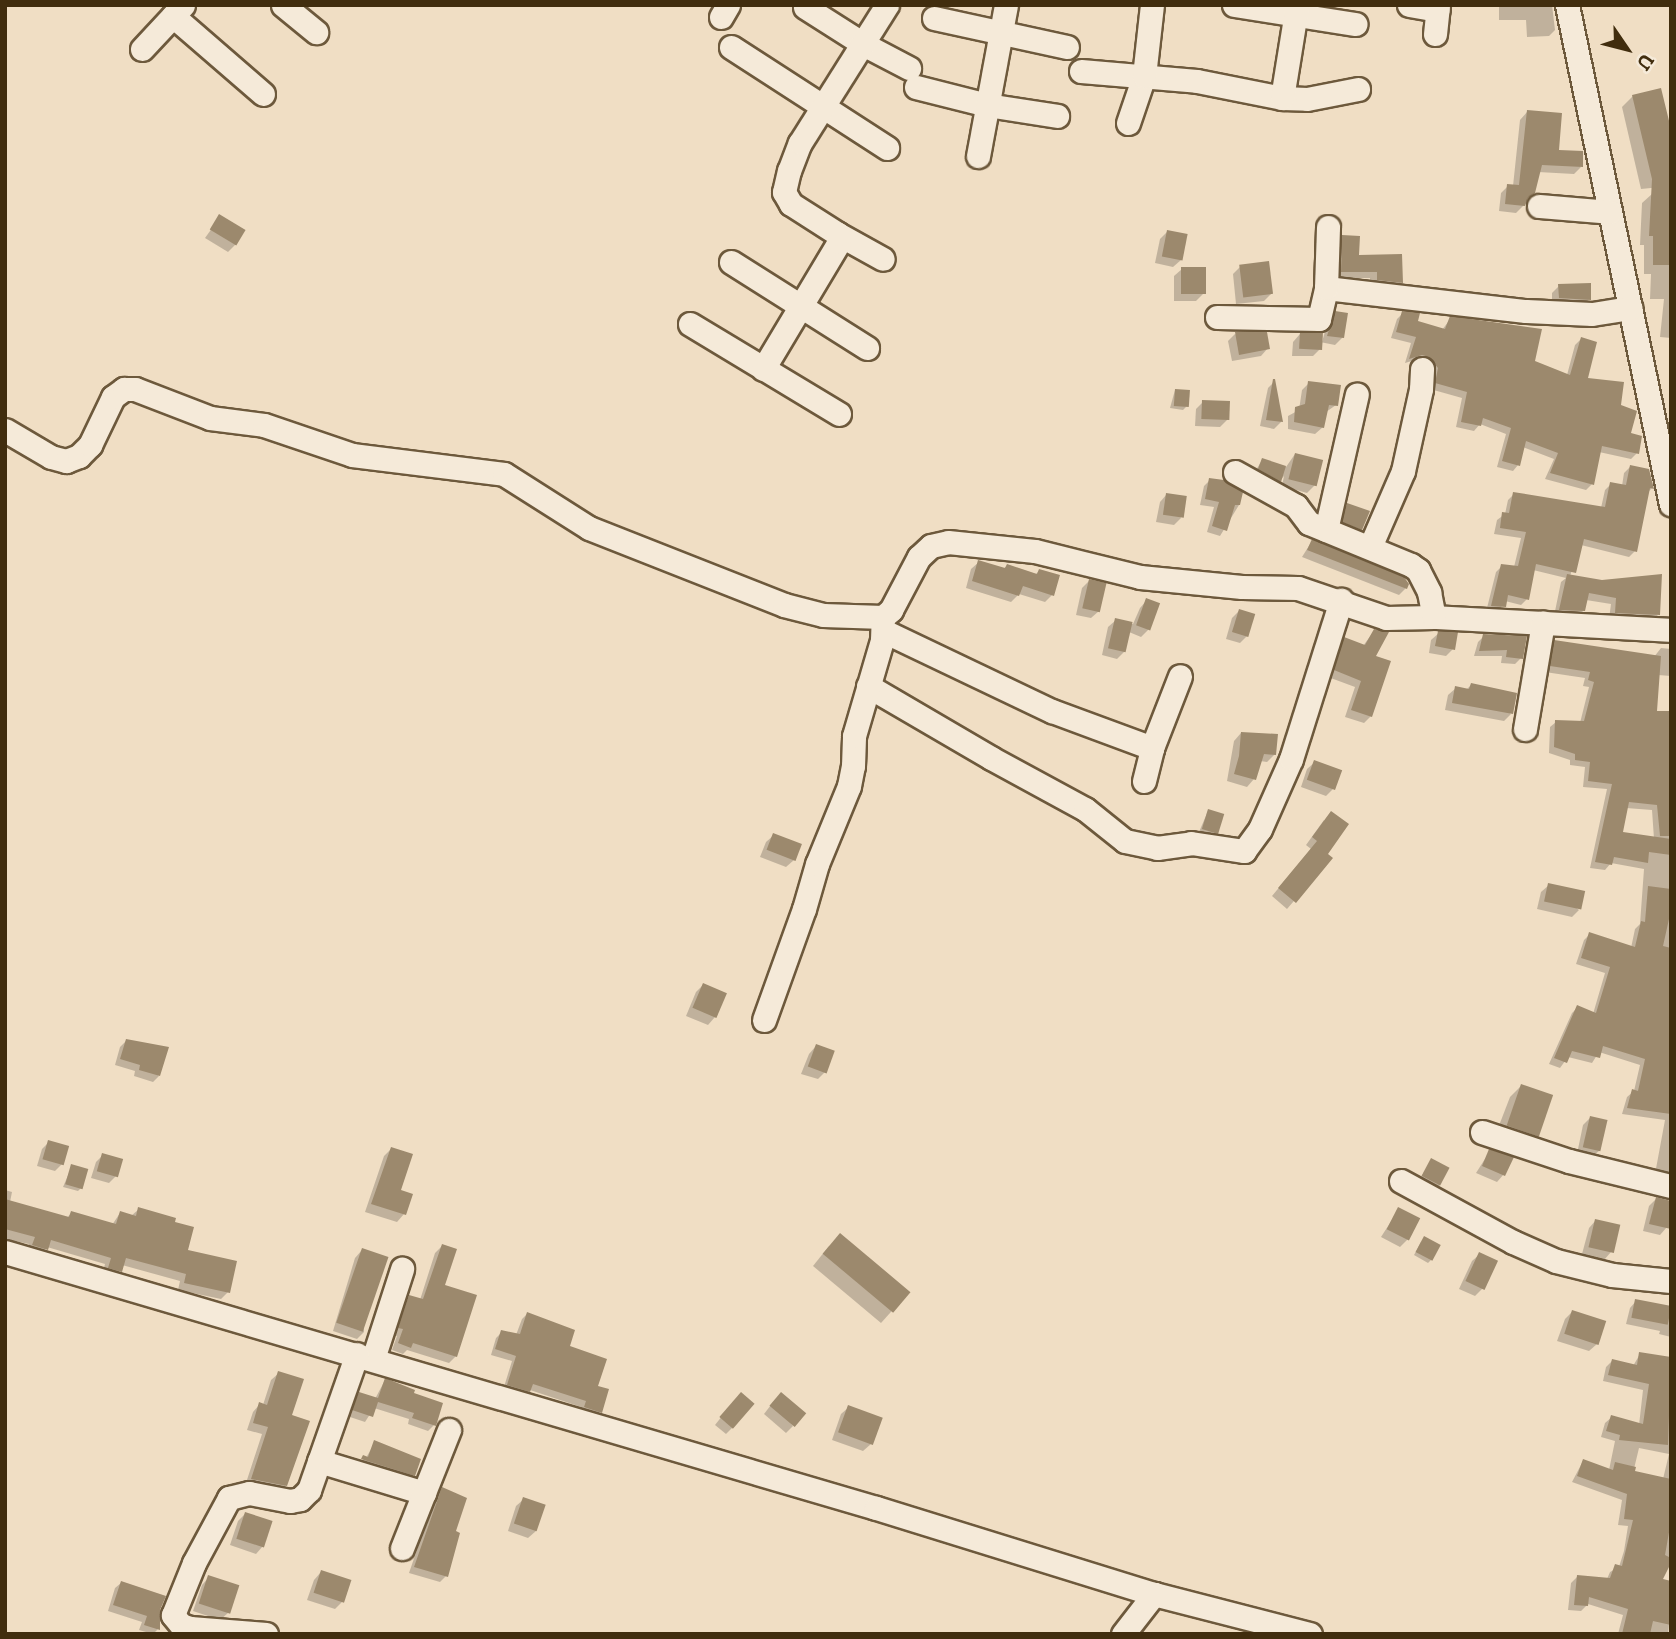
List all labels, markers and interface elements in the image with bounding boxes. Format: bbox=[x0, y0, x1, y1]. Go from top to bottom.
north arrow bbox=[1592, 14, 1662, 84]
text: U bbox=[1631, 49, 1658, 74]

